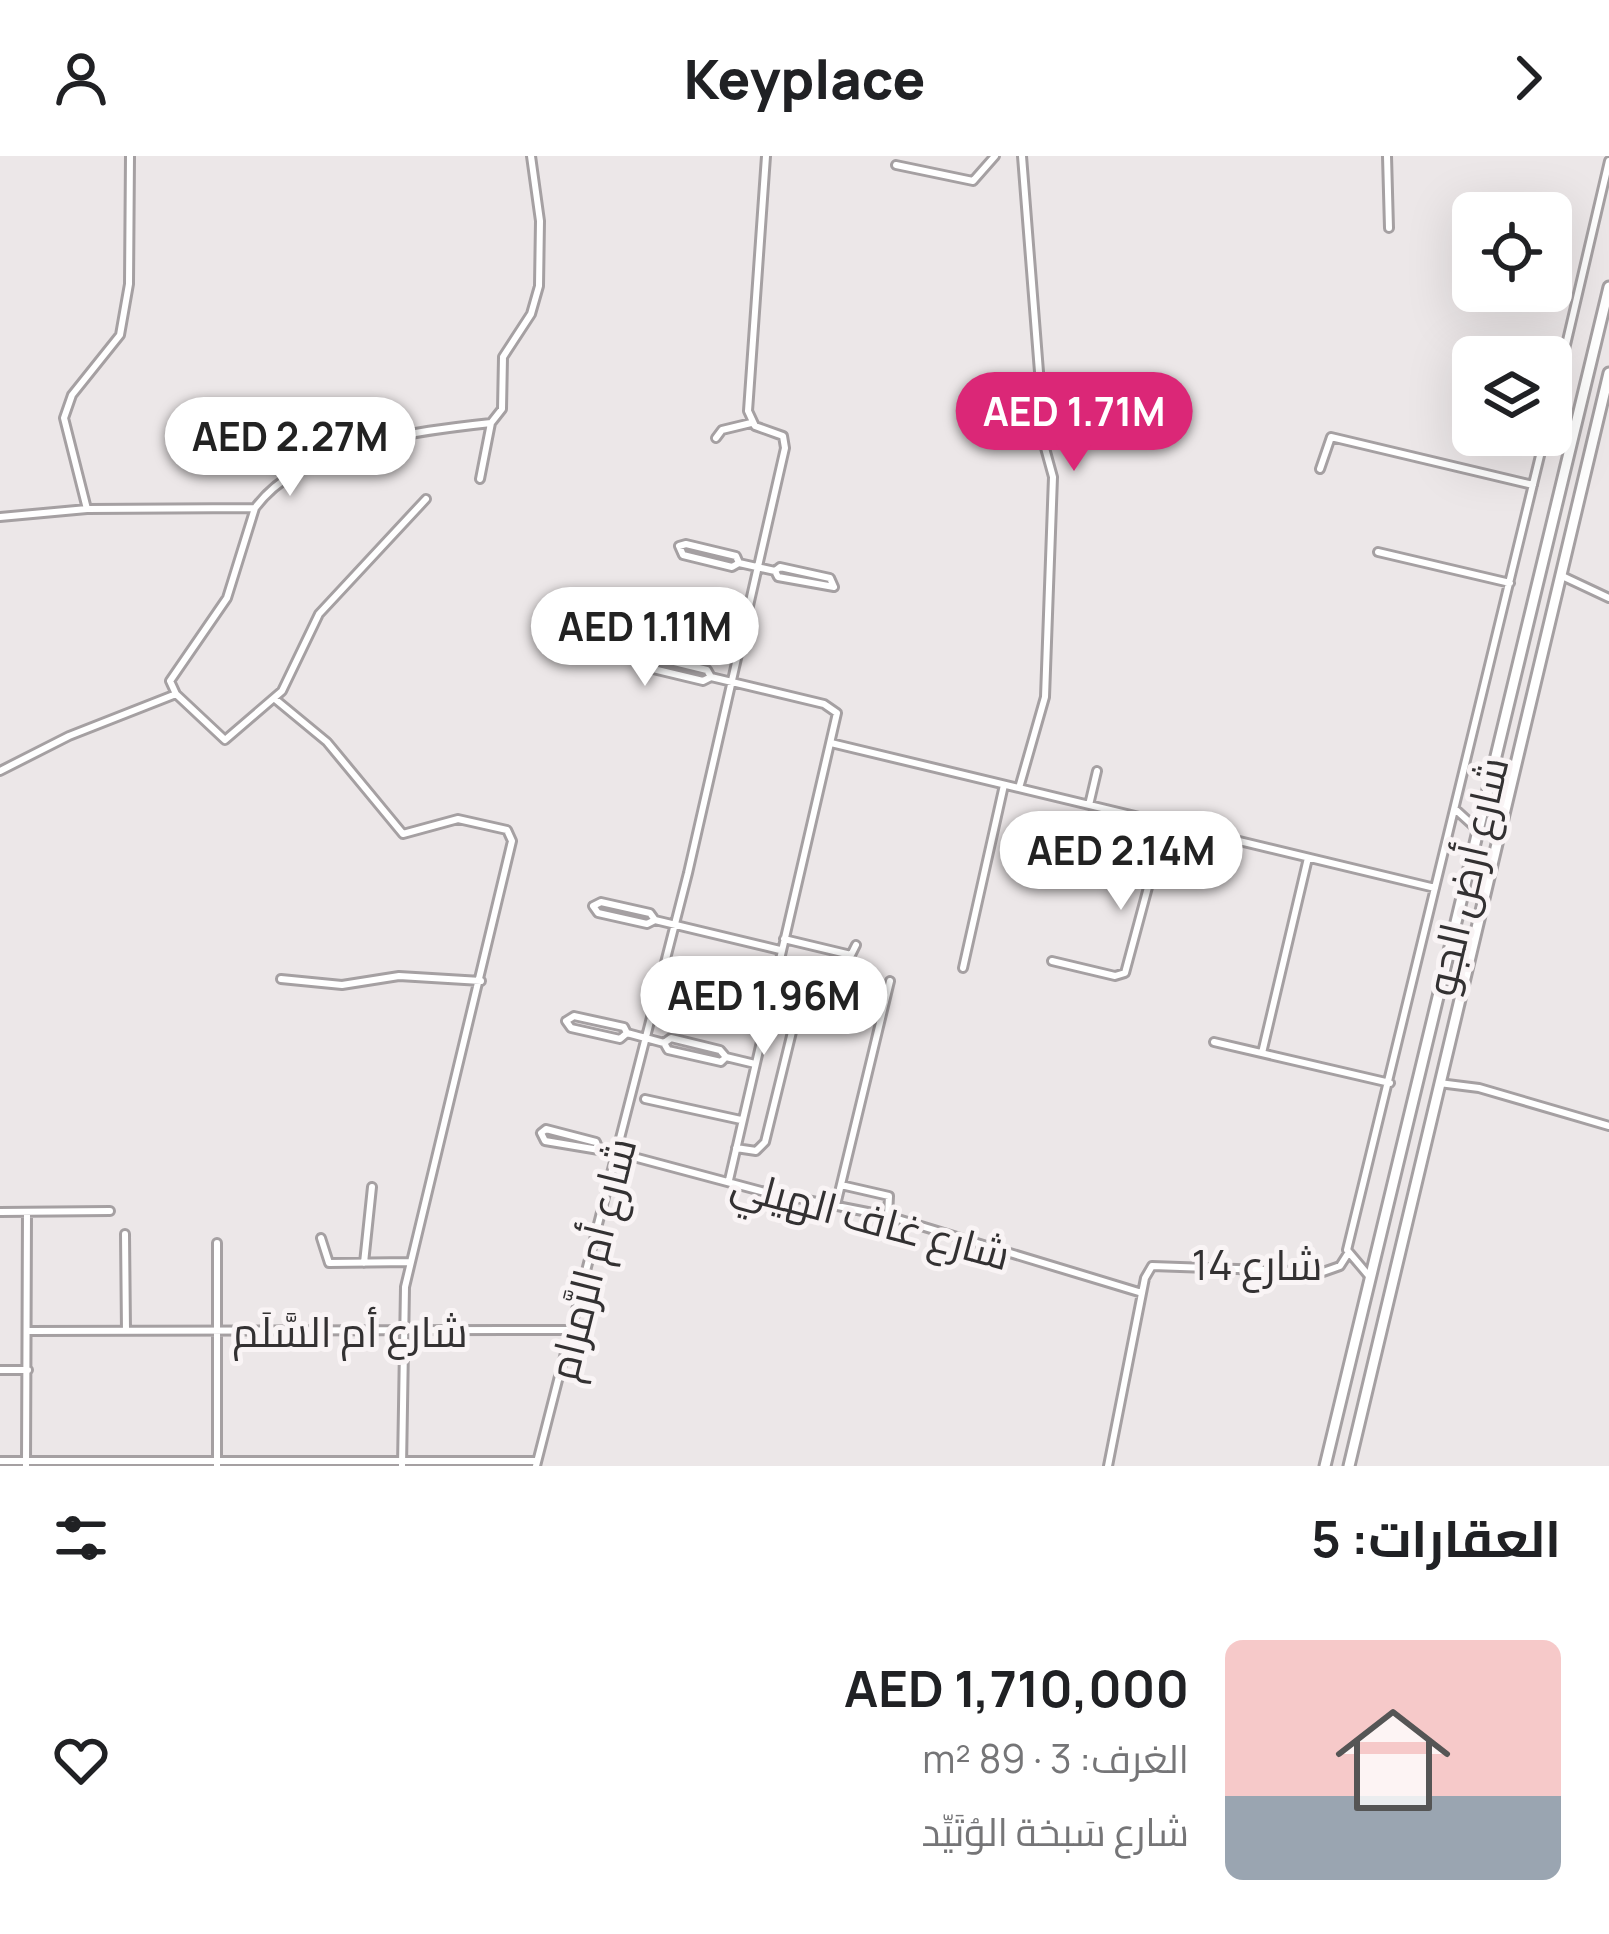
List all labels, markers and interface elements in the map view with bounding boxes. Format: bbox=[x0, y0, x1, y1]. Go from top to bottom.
text: Keyplace bbox=[684, 41, 925, 115]
icon: person bbox=[48, 45, 114, 111]
icon: forward bbox=[1495, 45, 1561, 111]
map controls bbox=[1452, 192, 1572, 456]
button: locate bbox=[1452, 192, 1572, 312]
button: layers bbox=[1452, 336, 1572, 456]
pin: AED 1.71M bbox=[937, 372, 1211, 474]
text: AED 1.71M bbox=[983, 384, 1165, 438]
pin: AED 2.27M bbox=[153, 397, 427, 499]
text: AED 2.27M bbox=[192, 409, 388, 463]
pin: AED 1.11M bbox=[508, 587, 782, 689]
text: AED 1.11M bbox=[558, 599, 732, 653]
street label: شارع أرض الجو bbox=[1410, 751, 1522, 1001]
pin: AED 2.14M bbox=[984, 811, 1258, 913]
text: AED 2.14M bbox=[1027, 823, 1215, 877]
pin: AED 1.96M bbox=[627, 956, 901, 1058]
text: AED 1.96M bbox=[667, 968, 861, 1022]
street label: شارع أم الرَّمرام bbox=[533, 1131, 650, 1387]
street label: شارع غاف الهيلي bbox=[724, 1153, 1017, 1288]
street label: شارع 14 bbox=[1192, 1235, 1322, 1293]
street label: شارع أم السَّلَم bbox=[232, 1302, 468, 1361]
text: العقارات: 5 bbox=[1311, 1503, 1561, 1572]
icon: filters bbox=[48, 1505, 114, 1571]
text: AED 1,710,000 bbox=[844, 1653, 1189, 1722]
icon: home bbox=[1321, 1688, 1465, 1832]
icon: heart bbox=[48, 1727, 114, 1793]
text: الغرف: 3 · 89 m² bbox=[922, 1731, 1189, 1785]
text: شارع سَبخة الوُتَيِّد bbox=[922, 1804, 1189, 1858]

